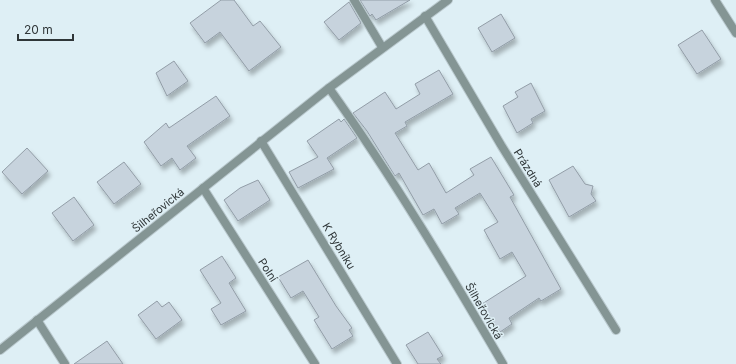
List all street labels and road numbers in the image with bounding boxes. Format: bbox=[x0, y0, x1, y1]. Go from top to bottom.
street label: Prázdná bbox=[511, 146, 545, 190]
street label: Šilheřovická bbox=[129, 185, 187, 235]
street label: K Rybníku bbox=[320, 220, 358, 272]
street label: Polní bbox=[255, 256, 281, 285]
street label: Šilheřovická bbox=[462, 280, 506, 342]

